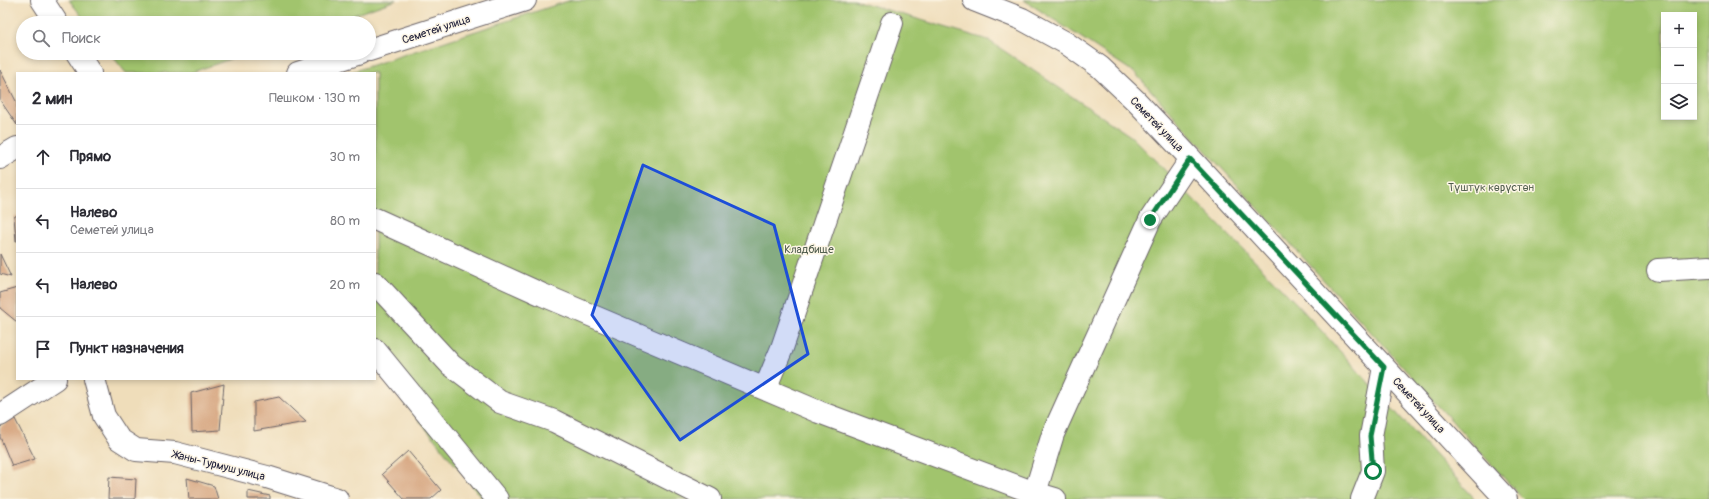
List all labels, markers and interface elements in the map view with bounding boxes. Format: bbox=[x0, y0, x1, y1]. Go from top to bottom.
street label: Семетей улица bbox=[400, 12, 472, 47]
map controls bbox=[1661, 12, 1697, 120]
button: + bbox=[1661, 12, 1697, 48]
search box bbox=[16, 16, 376, 60]
icon: search bbox=[30, 27, 52, 49]
text: Поиск bbox=[62, 29, 101, 48]
button: − bbox=[1661, 48, 1697, 84]
button: layers bbox=[1661, 84, 1697, 120]
text: 2 мин bbox=[32, 88, 72, 109]
text: Пешком · 130 m bbox=[269, 90, 360, 106]
street label: Семетей улица bbox=[1127, 94, 1186, 154]
icon: ahead bbox=[32, 146, 54, 168]
text: Прямо bbox=[70, 147, 111, 166]
text: 30 m bbox=[330, 149, 360, 165]
park label: Түштүк көрүстөн bbox=[1448, 181, 1534, 194]
text: Налево bbox=[70, 203, 117, 222]
icon: left bbox=[32, 210, 54, 232]
route end bbox=[1141, 211, 1159, 229]
text: 80 m bbox=[330, 213, 360, 229]
text: Семетей улица bbox=[70, 222, 154, 238]
park label: Кладбище bbox=[784, 243, 834, 256]
icon: left bbox=[32, 274, 54, 296]
text: Налево bbox=[70, 275, 117, 294]
text: 20 m bbox=[329, 277, 360, 293]
icon: arrive bbox=[32, 338, 54, 360]
text: Пункт назначения bbox=[70, 339, 184, 358]
street label: Семетей улица bbox=[1390, 375, 1448, 436]
street label: Жаны-Турмуш улица bbox=[170, 447, 266, 483]
route start bbox=[1364, 462, 1382, 480]

